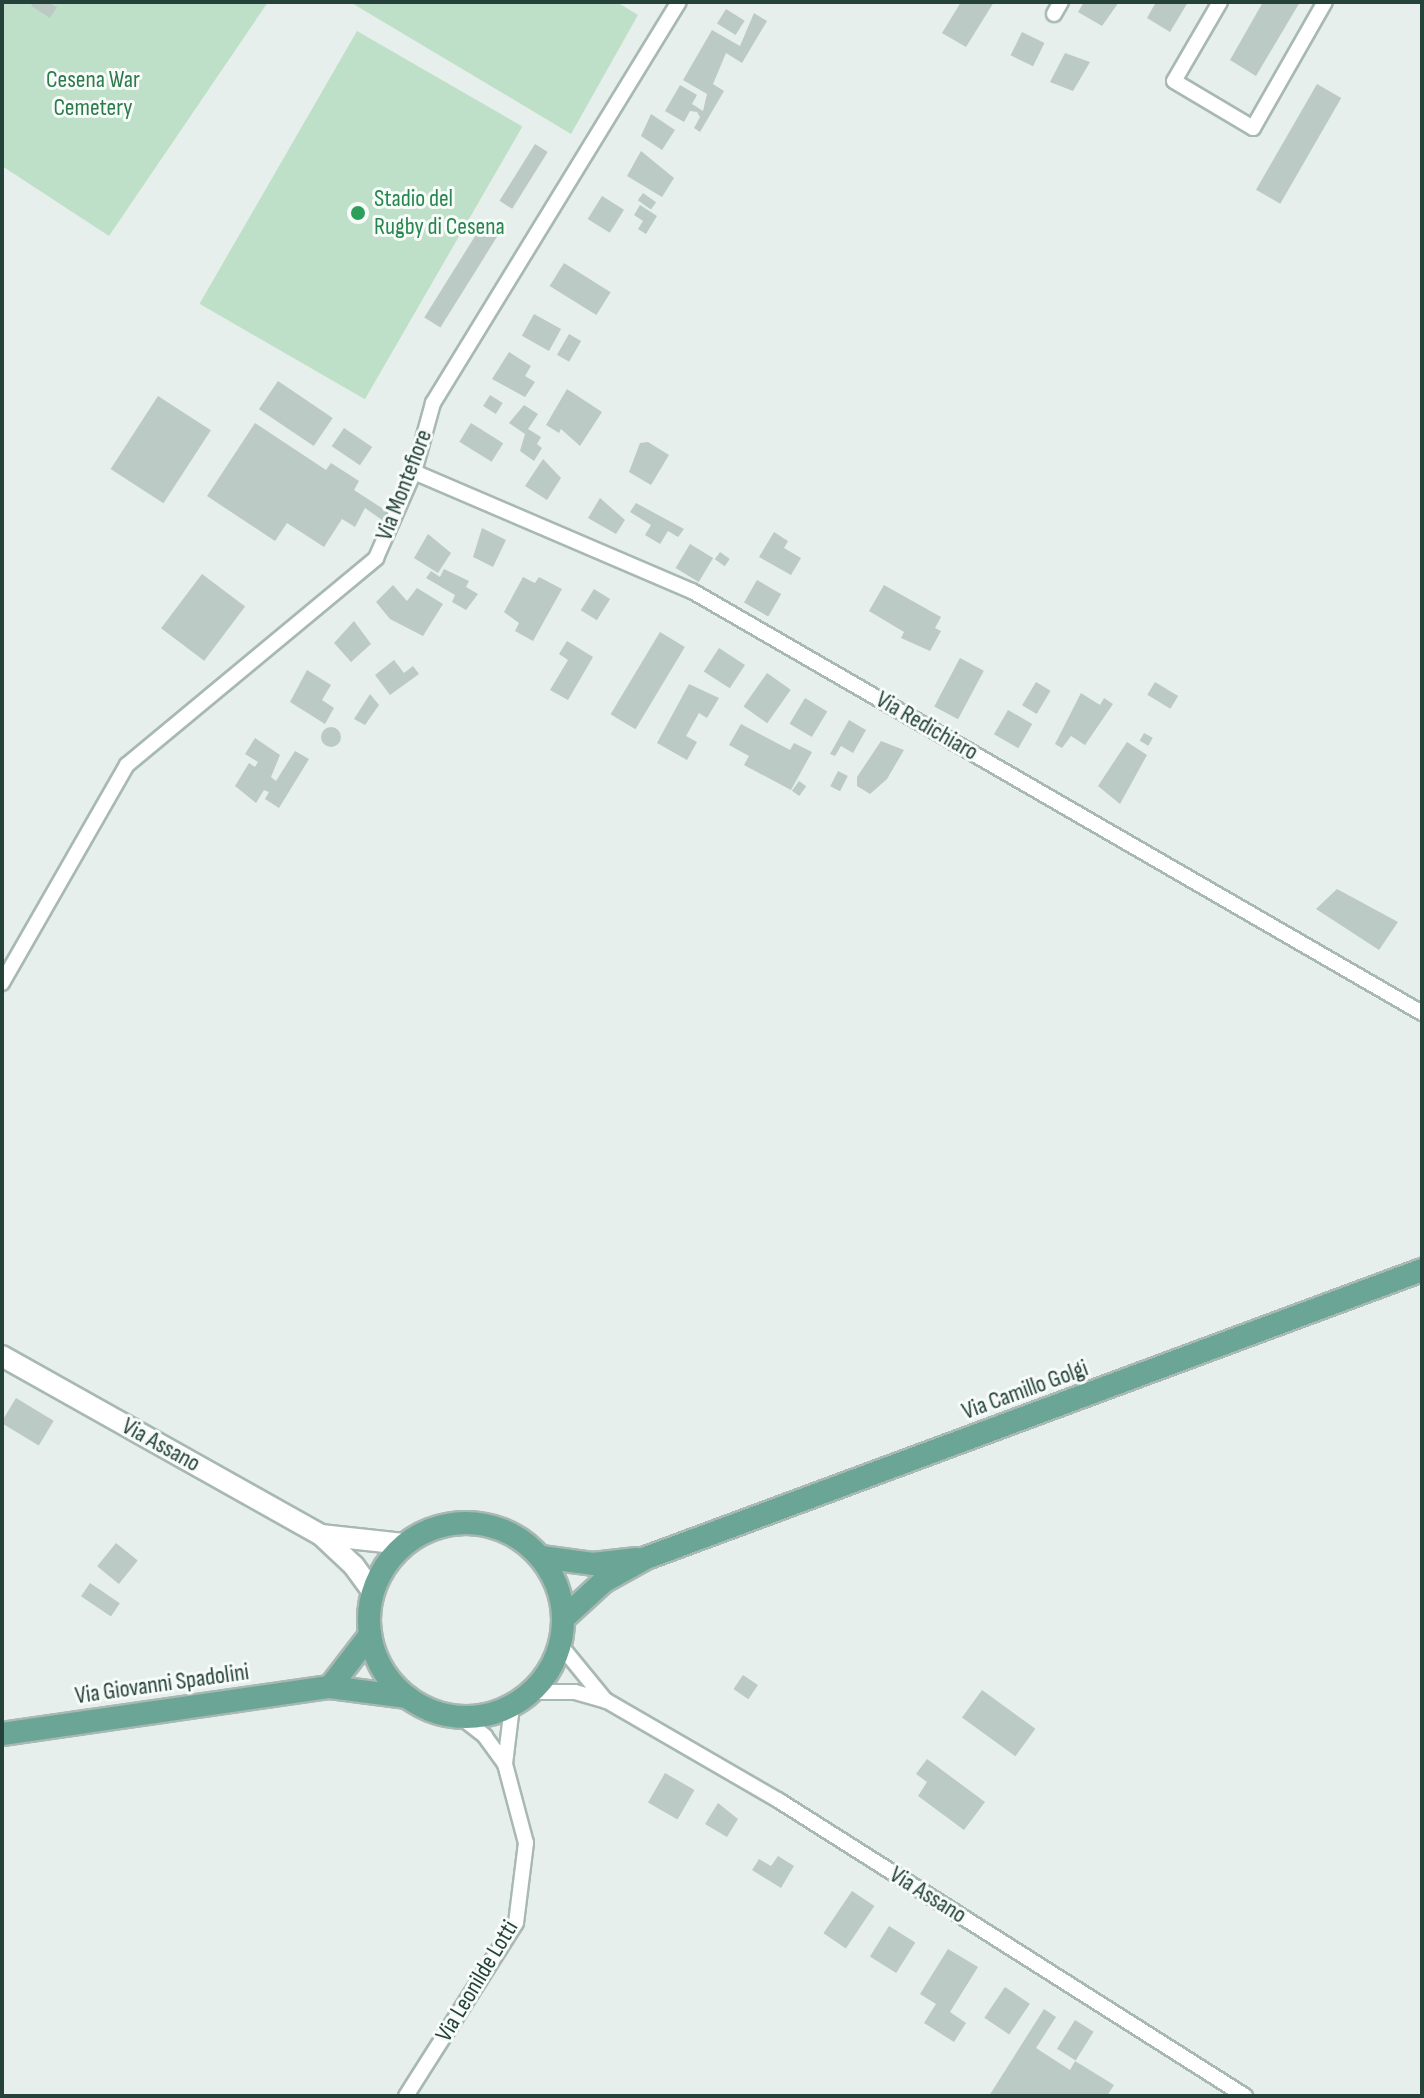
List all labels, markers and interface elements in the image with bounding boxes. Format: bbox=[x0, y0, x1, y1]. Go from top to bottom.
park label: Cesena War Cemetery bbox=[46, 66, 140, 122]
place label: Stadio del Rugby di Cesena bbox=[374, 185, 505, 241]
marker: Stadio del Rugby di Cesena bbox=[349, 204, 367, 222]
street label: Via Montefiore bbox=[370, 426, 438, 544]
street label: Via Redichiaro bbox=[871, 685, 983, 767]
street label: Via Camillo Golgi bbox=[958, 1354, 1092, 1426]
street label: Via Assano bbox=[117, 1412, 205, 1478]
street label: Via Giovanni Spadolini bbox=[73, 1658, 251, 1710]
street label: Via Assano bbox=[884, 1860, 972, 1930]
street label: Via Leonilde Lotti bbox=[429, 1915, 525, 2047]

